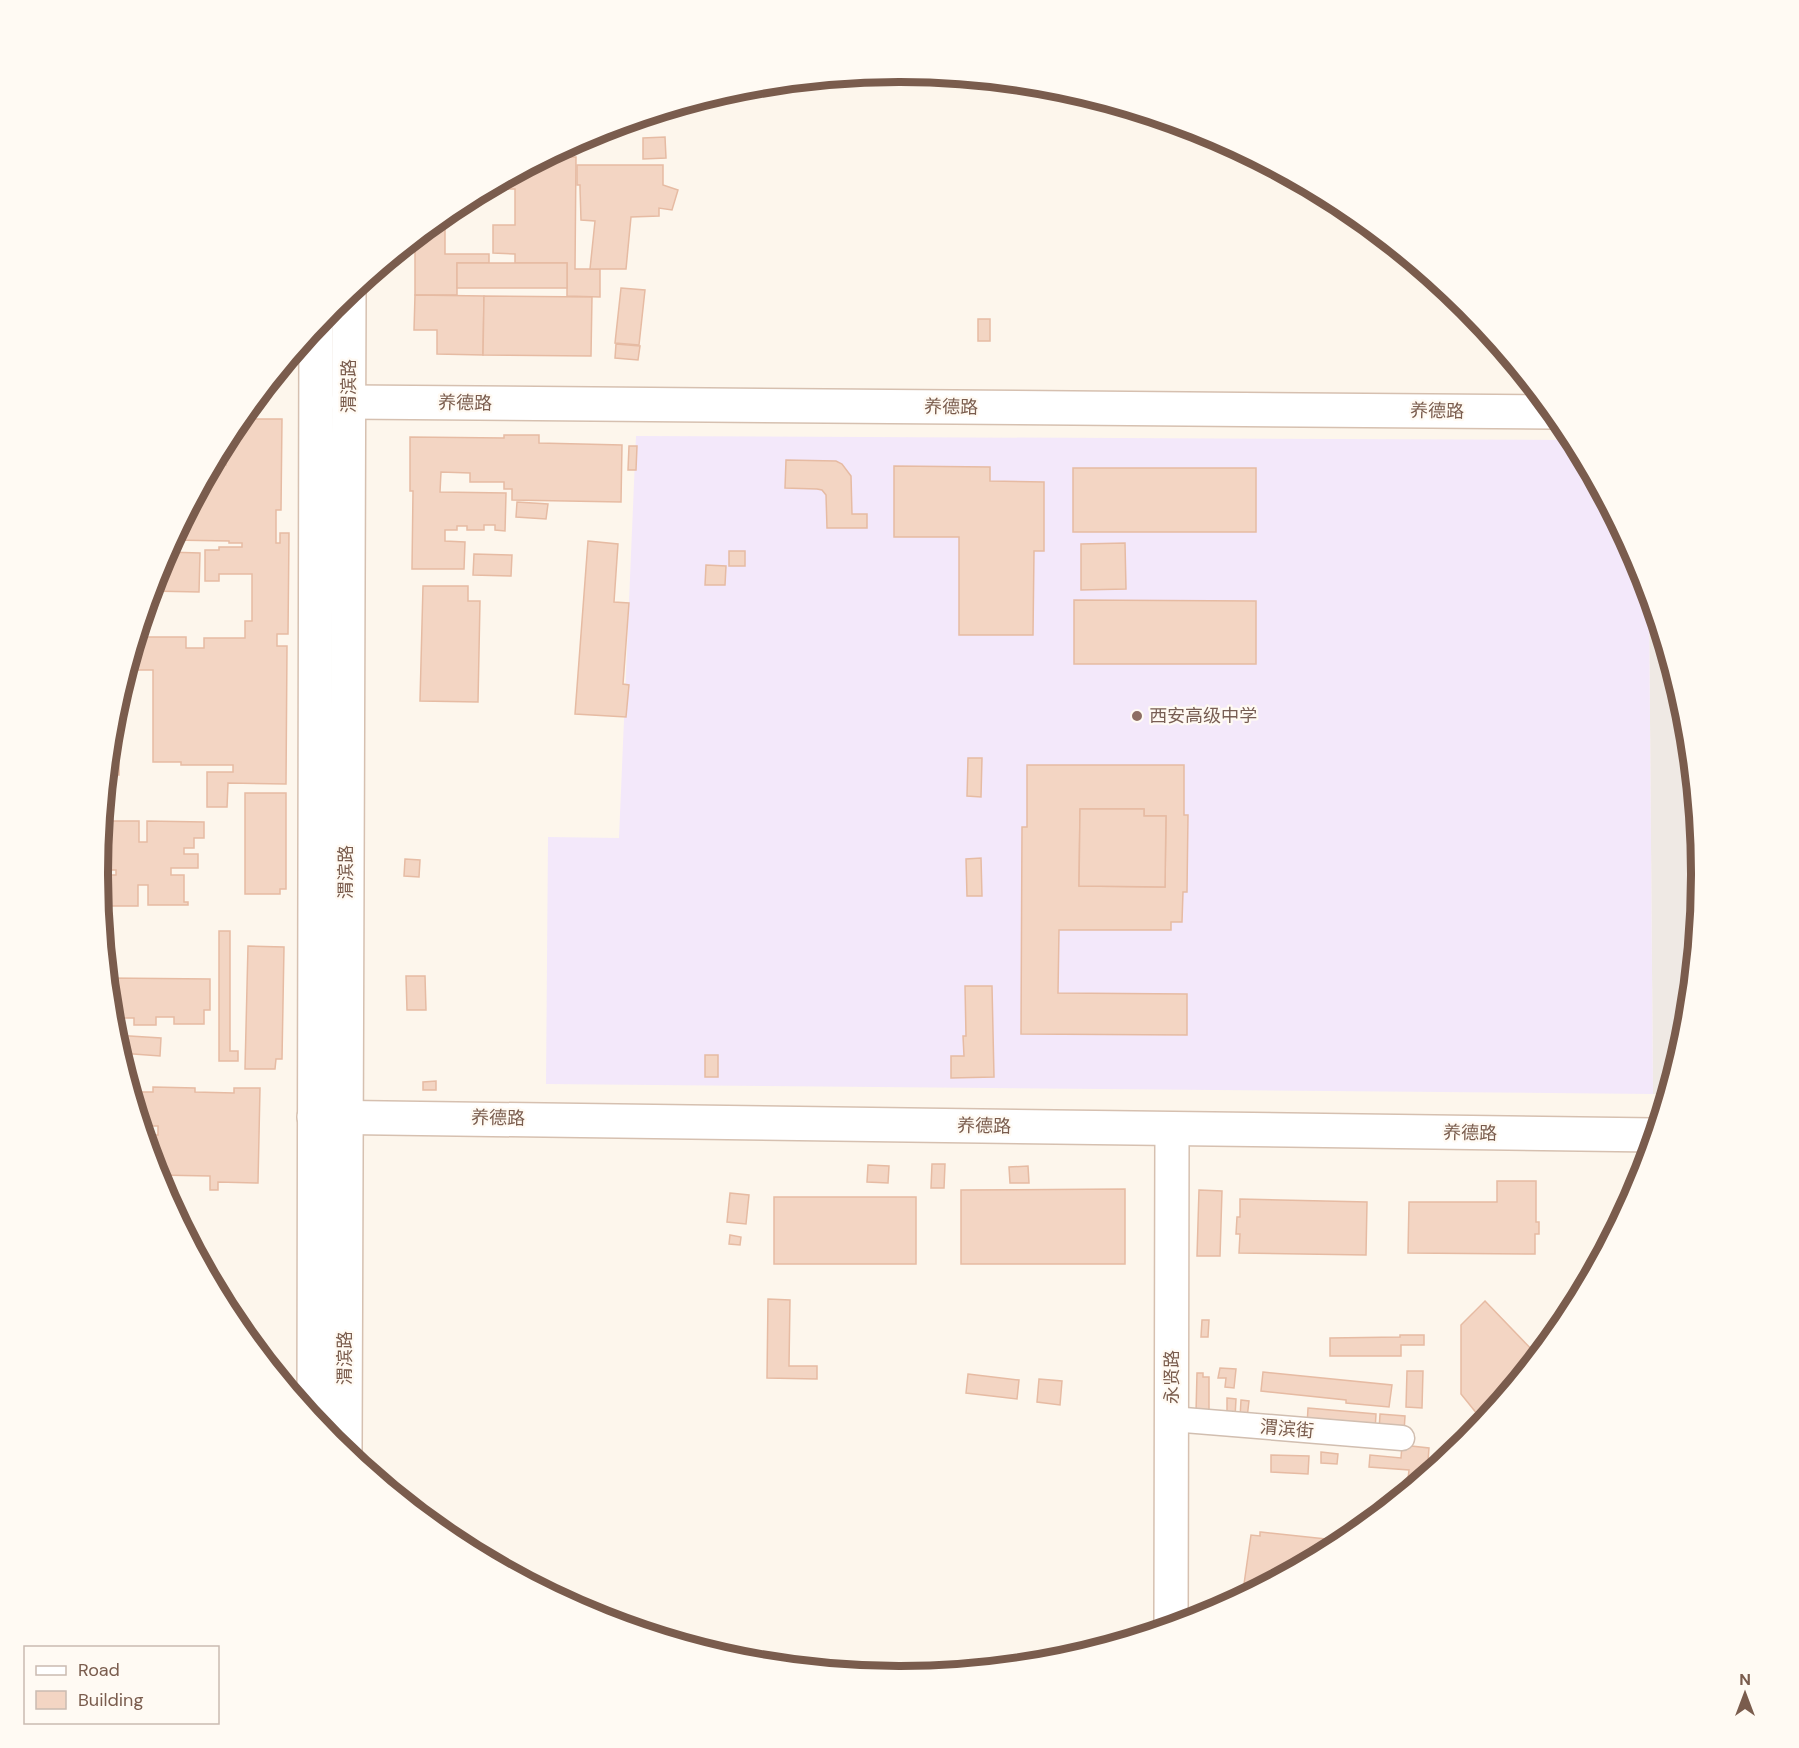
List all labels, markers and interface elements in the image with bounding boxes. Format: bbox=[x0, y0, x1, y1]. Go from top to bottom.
street label: 渭滨路 bbox=[337, 359, 361, 413]
street label: 养德路 bbox=[438, 391, 492, 415]
street label: 养德路 bbox=[924, 395, 978, 419]
street label: 养德路 bbox=[1410, 399, 1464, 423]
place label: 西安高级中学 bbox=[1149, 704, 1257, 728]
marker: 西安高级中学 bbox=[1130, 709, 1144, 723]
street label: 渭滨路 bbox=[334, 845, 358, 899]
street label: 养德路 bbox=[471, 1106, 525, 1130]
street label: 养德路 bbox=[957, 1114, 1011, 1138]
street label: 养德路 bbox=[1443, 1121, 1497, 1145]
street label: 渭滨路 bbox=[333, 1331, 357, 1385]
street label: 永贤路 bbox=[1160, 1350, 1184, 1404]
street label: 渭滨街 bbox=[1259, 1415, 1315, 1443]
legend bbox=[24, 1646, 219, 1724]
text: Road bbox=[78, 1658, 120, 1682]
north arrow bbox=[1715, 1664, 1775, 1724]
text: N bbox=[1739, 1669, 1751, 1690]
text: Building bbox=[78, 1688, 143, 1712]

